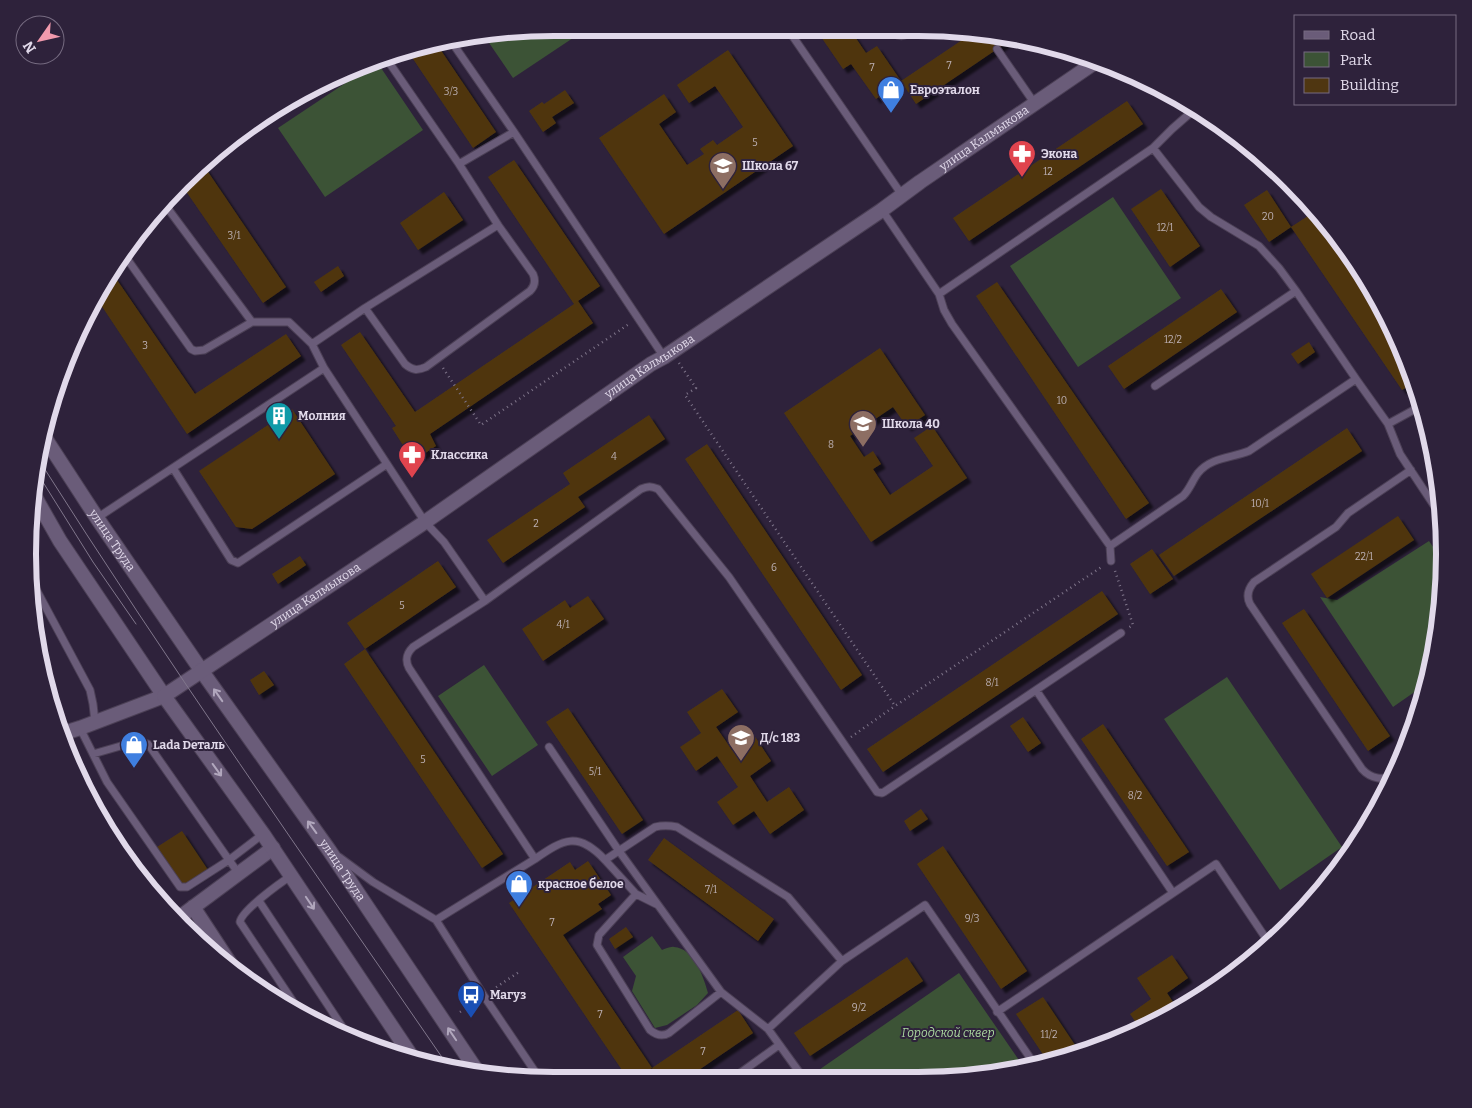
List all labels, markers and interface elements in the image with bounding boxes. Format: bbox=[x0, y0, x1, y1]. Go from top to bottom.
north arrow bbox=[15, 15, 65, 65]
legend bbox=[1294, 15, 1457, 105]
text: Road bbox=[1340, 26, 1375, 44]
text: N bbox=[19, 38, 40, 56]
text: Park bbox=[1340, 51, 1372, 69]
house number: 7 bbox=[946, 60, 952, 72]
house number: 7 bbox=[869, 62, 875, 74]
shop icon: Евроэталон bbox=[876, 75, 906, 114]
text: Building bbox=[1340, 76, 1399, 94]
place label: Евроэталон bbox=[910, 83, 980, 97]
house number: 3/3 bbox=[444, 86, 459, 98]
street label: улица Калмыкова bbox=[936, 102, 1032, 174]
house number: 5 bbox=[752, 137, 758, 149]
pharmacy icon: Экона bbox=[1007, 139, 1037, 178]
place label: Экона bbox=[1041, 147, 1078, 161]
school or university icon: Школа 67 bbox=[708, 151, 738, 190]
place label: Школа 67 bbox=[742, 159, 799, 173]
house number: 12 bbox=[1043, 166, 1053, 178]
house number: 20 bbox=[1262, 211, 1274, 223]
house number: 12/1 bbox=[1157, 222, 1173, 234]
house number: 3/1 bbox=[228, 230, 240, 242]
street label: улица Калмыкова bbox=[601, 331, 698, 402]
house number: 12/2 bbox=[1164, 334, 1182, 346]
house number: 3 bbox=[142, 340, 148, 352]
house number: 10 bbox=[1057, 395, 1067, 407]
building icon: Молния bbox=[264, 401, 294, 440]
place label: Молния bbox=[298, 409, 346, 423]
school or university icon: Школа 40 bbox=[848, 409, 878, 448]
place label: Школа 40 bbox=[882, 417, 940, 431]
house number: 8 bbox=[828, 439, 834, 451]
pharmacy icon: Классика bbox=[397, 440, 427, 479]
place label: Классика bbox=[431, 448, 488, 462]
house number: 4 bbox=[611, 451, 617, 463]
house number: 10/1 bbox=[1251, 498, 1269, 510]
street label: улица Труда bbox=[86, 506, 138, 574]
house number: 2 bbox=[533, 518, 539, 530]
house number: 22/1 bbox=[1355, 551, 1373, 563]
street label: улица Калмыкова bbox=[267, 560, 363, 631]
house number: 6 bbox=[771, 562, 777, 574]
house number: 5 bbox=[399, 600, 405, 612]
house number: 4/1 bbox=[556, 619, 570, 631]
house number: 8/1 bbox=[985, 677, 999, 689]
one-way arrow bbox=[213, 688, 223, 702]
school or university icon: Д/с 183 bbox=[726, 723, 756, 762]
shop icon: Lada Dеталь bbox=[119, 730, 149, 769]
place label: Д/с 183 bbox=[760, 731, 800, 745]
place label: Lada Dеталь bbox=[153, 738, 225, 752]
house number: 5 bbox=[420, 754, 426, 766]
one-way arrow bbox=[212, 763, 222, 777]
house number: 5/1 bbox=[589, 766, 601, 778]
house number: 8/2 bbox=[1128, 790, 1142, 802]
one-way arrow bbox=[307, 820, 317, 834]
street label: улица Труда bbox=[316, 836, 368, 904]
shop icon: красное белое bbox=[504, 869, 534, 908]
place label: красное белое bbox=[538, 877, 624, 891]
house number: 7/1 bbox=[705, 884, 717, 896]
one-way arrow bbox=[305, 896, 315, 910]
house number: 9/3 bbox=[965, 913, 980, 925]
house number: 7 bbox=[549, 917, 555, 929]
bus stop icon: Магуз bbox=[456, 980, 486, 1019]
place label: Магуз bbox=[490, 988, 526, 1002]
house number: 9/2 bbox=[852, 1002, 866, 1014]
house number: 7 bbox=[597, 1009, 603, 1021]
park label: Городской сквер bbox=[902, 1026, 994, 1040]
one-way arrow bbox=[447, 1027, 457, 1041]
house number: 11/2 bbox=[1041, 1029, 1057, 1041]
house number: 7 bbox=[700, 1046, 706, 1058]

